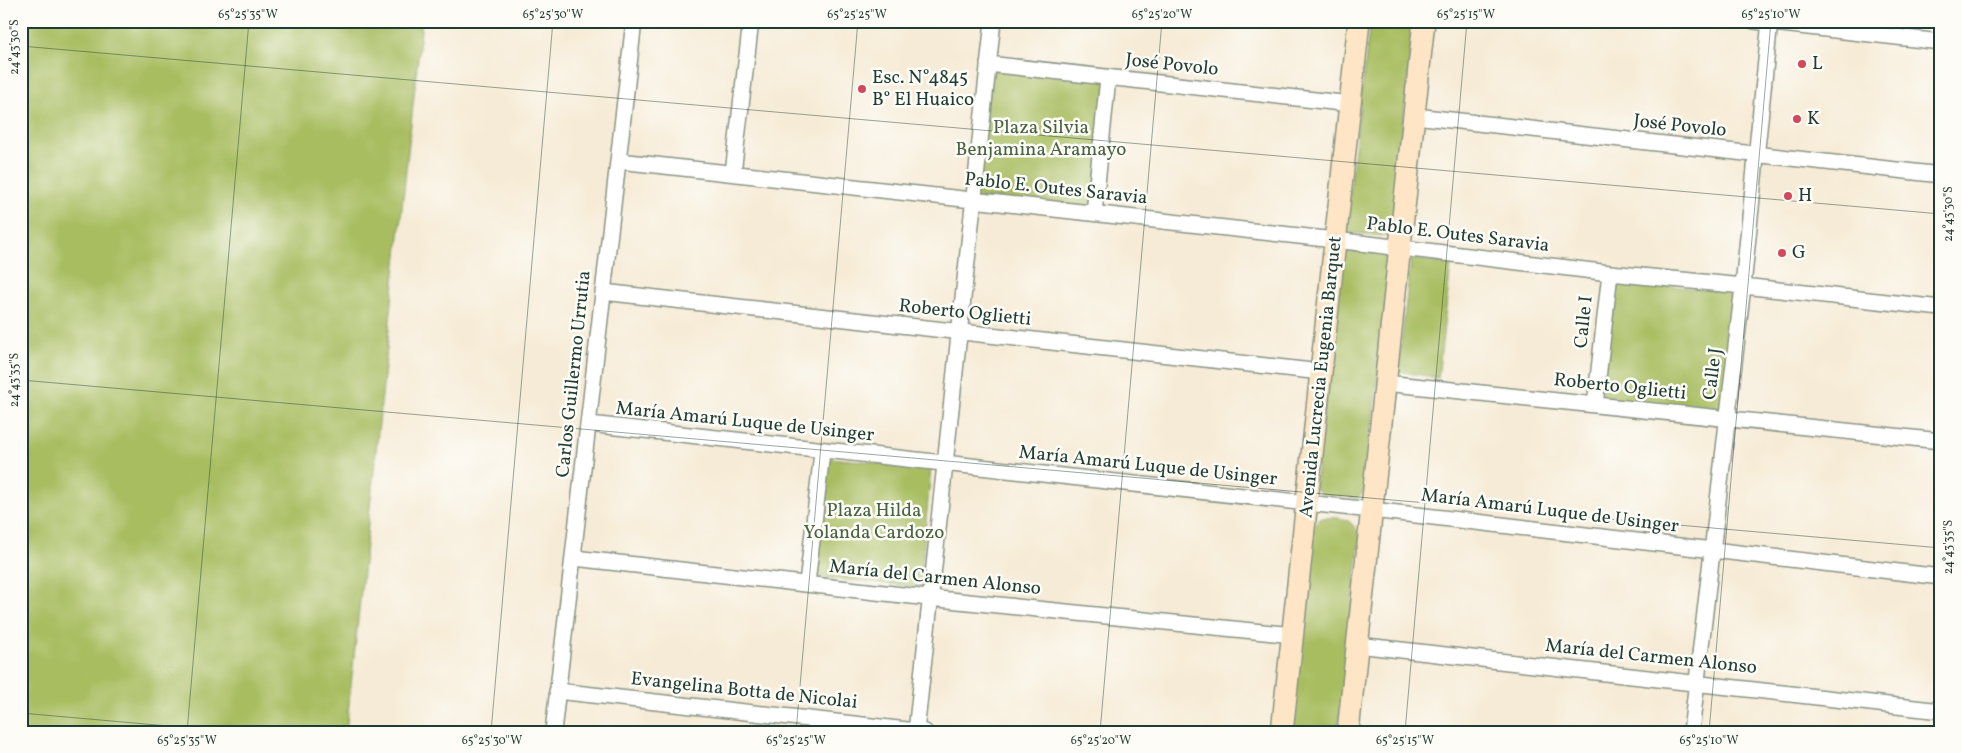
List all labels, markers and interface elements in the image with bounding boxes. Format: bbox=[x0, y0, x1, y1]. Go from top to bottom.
text: 65°25'35"W bbox=[218, 7, 278, 23]
text: 65°25'30"W bbox=[523, 7, 583, 23]
text: 65°25'25"W bbox=[827, 7, 887, 23]
text: 65°25'20"W bbox=[1132, 7, 1192, 23]
text: 65°25'15"W bbox=[1437, 7, 1495, 23]
text: 65°25'10"W bbox=[1741, 7, 1801, 23]
text: 24°43'30"S bbox=[7, 19, 23, 75]
street label: José Povolo bbox=[1124, 47, 1220, 83]
place label: L bbox=[1812, 51, 1823, 77]
marker: L bbox=[1796, 58, 1808, 70]
place label: Esc. N°4845 B° El Huaico bbox=[872, 65, 974, 113]
marker: Esc. N°4845 B° El Huaico bbox=[856, 83, 868, 95]
place label: K bbox=[1807, 106, 1820, 132]
street label: José Povolo bbox=[1632, 108, 1728, 144]
marker: K bbox=[1791, 113, 1803, 125]
park label: Plaza Silvia Benjamina Aramayo bbox=[956, 115, 1126, 163]
street label: Pablo E. Outes Saravia bbox=[963, 166, 1149, 212]
place label: H bbox=[1798, 183, 1812, 209]
text: 24°43'30"S bbox=[1941, 186, 1957, 242]
marker: H bbox=[1782, 190, 1794, 202]
street label: Pablo E. Outes Saravia bbox=[1365, 211, 1551, 259]
street label: Avenida Lucrecia Eugenia Barquet bbox=[1293, 234, 1349, 519]
place label: G bbox=[1792, 240, 1806, 266]
marker: G bbox=[1776, 247, 1788, 259]
street label: Carlos Guillermo Urrutia bbox=[550, 269, 598, 479]
street label: Roberto Oglietti bbox=[897, 293, 1033, 333]
street label: Calle I bbox=[1568, 294, 1600, 350]
street label: Calle J bbox=[1697, 346, 1729, 402]
text: 24°43'35"S bbox=[7, 353, 23, 407]
street label: Roberto Oglietti bbox=[1552, 367, 1688, 407]
street label: María Amarú Luque de Usinger bbox=[615, 395, 876, 449]
street label: María Amarú Luque de Usinger bbox=[1018, 439, 1279, 493]
street label: María Amarú Luque de Usinger bbox=[1420, 482, 1680, 540]
park label: Plaza Hilda Yolanda Cardozo bbox=[804, 498, 944, 546]
text: 24°43'35"S bbox=[1941, 520, 1957, 574]
street label: María del Carmen Alonso bbox=[828, 554, 1042, 602]
street label: María del Carmen Alonso bbox=[1544, 633, 1758, 681]
street label: Evangelina Botta de Nicolai bbox=[629, 666, 859, 716]
text: 65°25'35"W bbox=[157, 733, 217, 749]
text: 65°25'30"W bbox=[462, 733, 522, 749]
text: 65°25'25"W bbox=[766, 733, 826, 749]
text: 65°25'20"W bbox=[1071, 733, 1131, 749]
text: 65°25'15"W bbox=[1376, 733, 1434, 749]
text: 65°25'10"W bbox=[1679, 733, 1739, 749]

